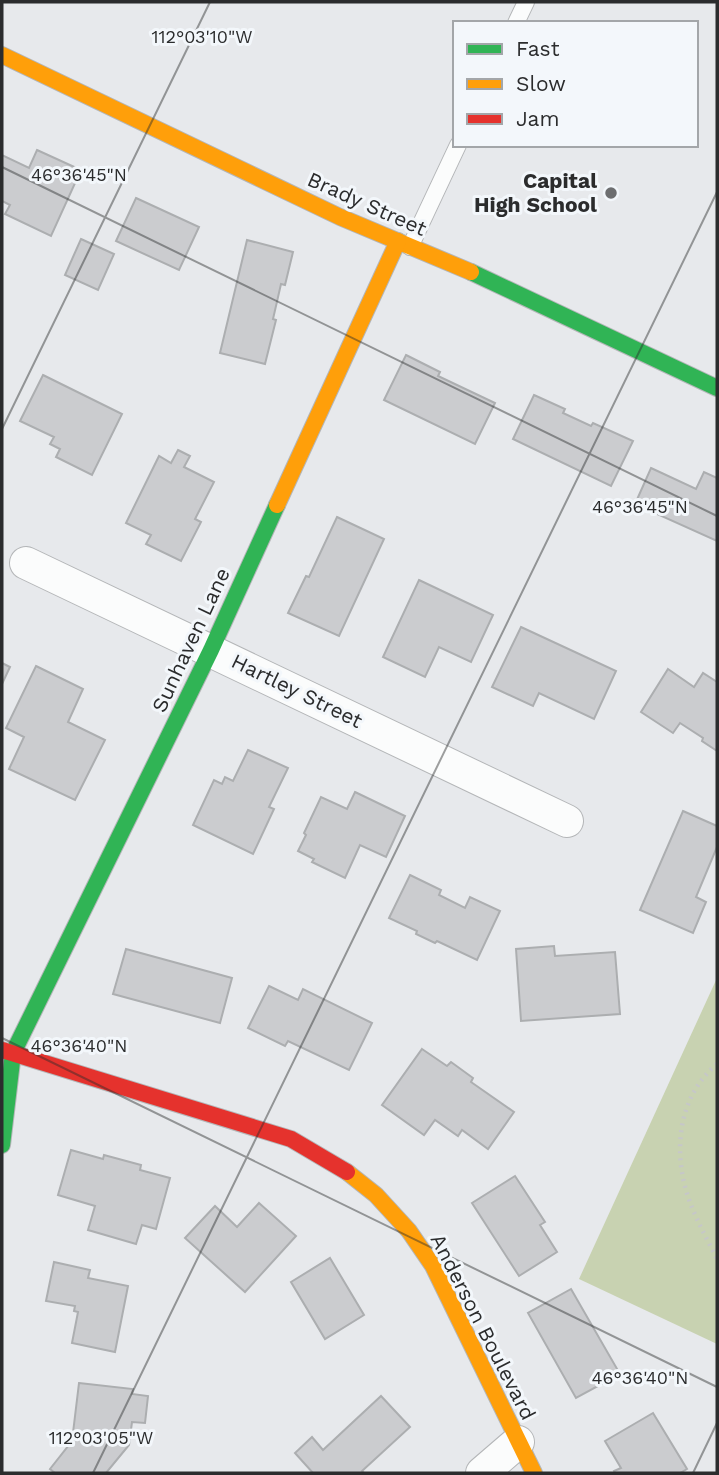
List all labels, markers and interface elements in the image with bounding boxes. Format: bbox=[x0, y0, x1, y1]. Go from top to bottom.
legend bbox=[453, 21, 698, 147]
text: 112°03'10"W bbox=[151, 26, 253, 47]
text: Fast bbox=[516, 36, 560, 61]
text: Slow bbox=[516, 71, 566, 96]
text: Jam bbox=[516, 106, 559, 131]
text: 46°36'45"N bbox=[31, 164, 127, 185]
street label: Brady Street bbox=[304, 166, 431, 241]
place label: Capital High School bbox=[474, 168, 597, 217]
marker: Capital High School bbox=[603, 185, 619, 201]
text: 46°36'45"N bbox=[592, 496, 688, 517]
street label: Sunhaven Lane bbox=[146, 564, 235, 716]
street label: Hartley Street bbox=[228, 648, 367, 733]
text: 46°36'40"N bbox=[31, 1035, 127, 1056]
street label: Anderson Boulevard bbox=[426, 1230, 541, 1424]
text: 46°36'40"N bbox=[592, 1367, 688, 1388]
text: 112°03'05"W bbox=[49, 1427, 153, 1448]

